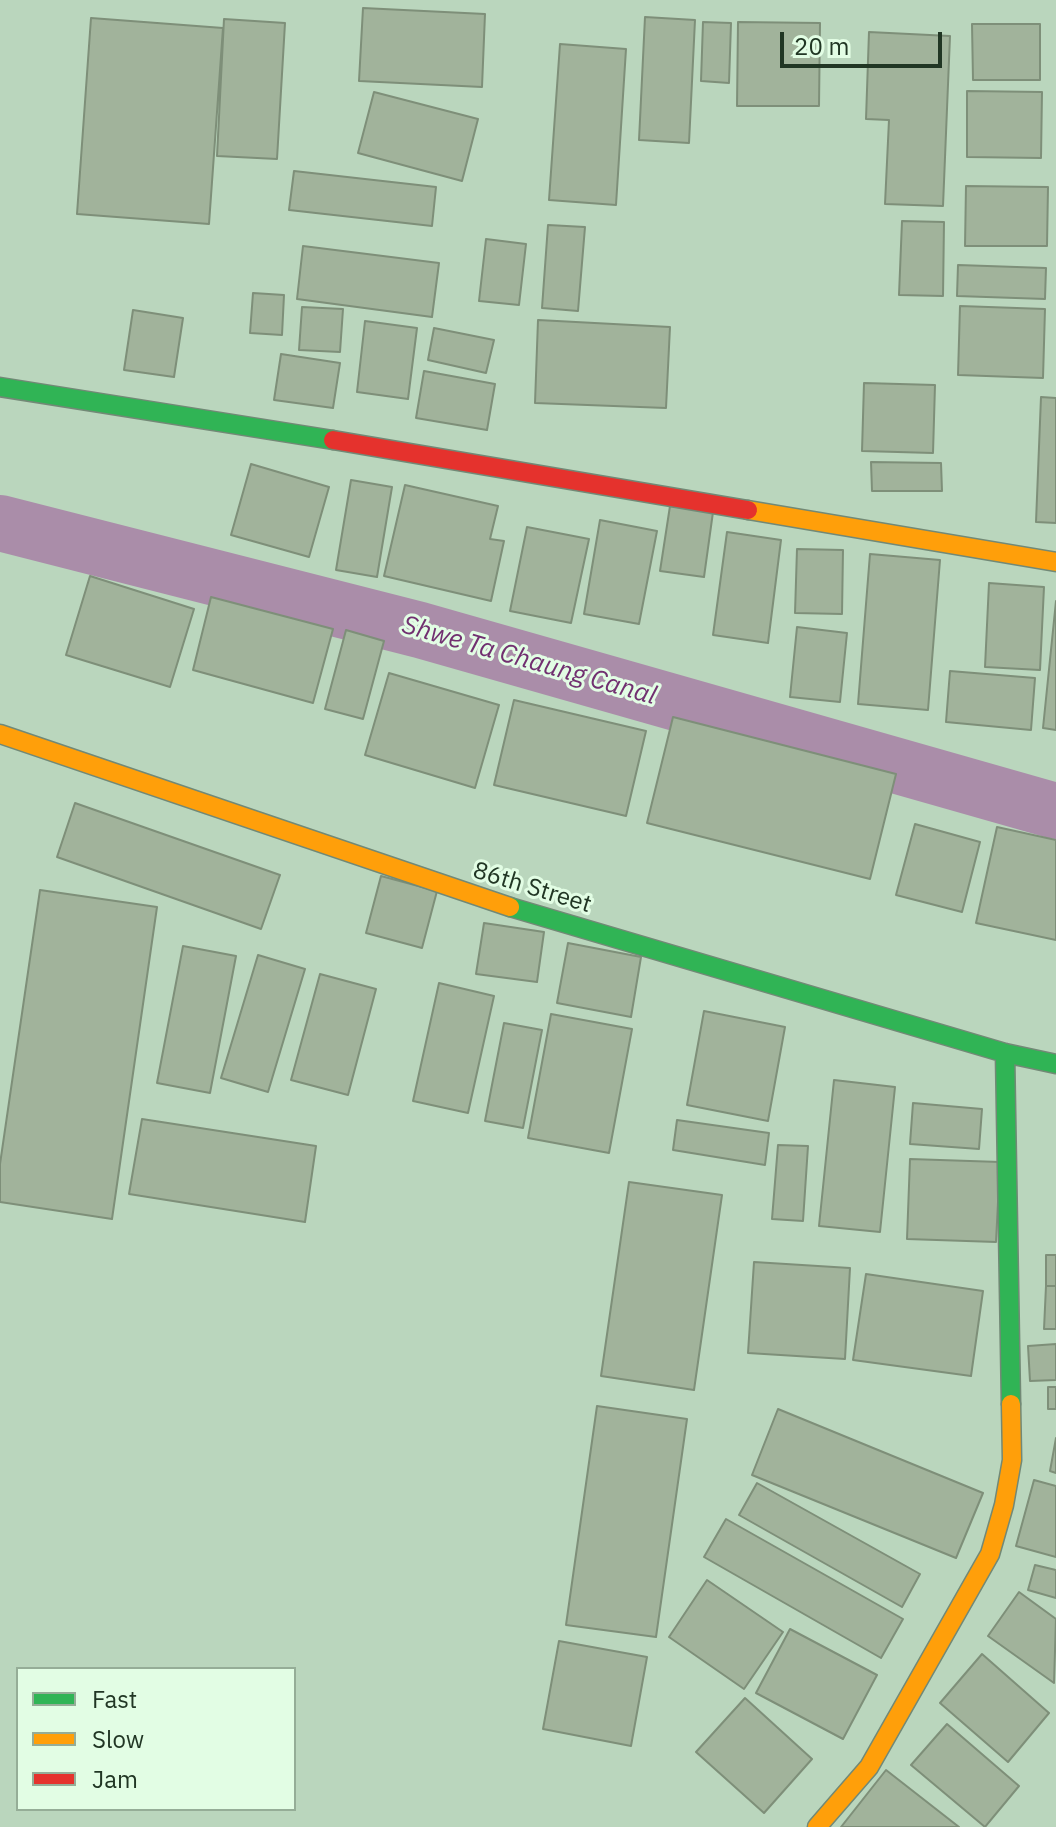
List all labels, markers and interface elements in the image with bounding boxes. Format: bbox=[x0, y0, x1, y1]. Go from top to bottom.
scale bar bbox=[784, 16, 946, 66]
text: 20 m bbox=[794, 30, 849, 62]
water label: Shwe Ta Chaung Canal bbox=[398, 610, 660, 712]
street label: 86th Street bbox=[469, 856, 595, 920]
legend bbox=[16, 1667, 296, 1811]
text: Fast bbox=[92, 1683, 137, 1715]
text: Slow bbox=[92, 1723, 144, 1755]
text: Jam bbox=[92, 1763, 138, 1795]

